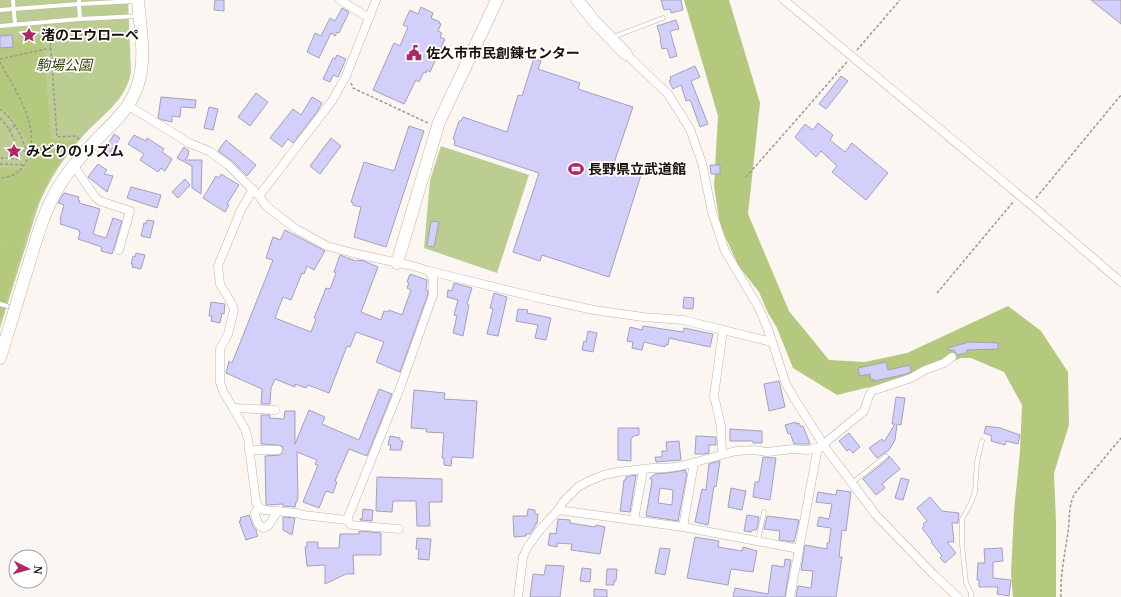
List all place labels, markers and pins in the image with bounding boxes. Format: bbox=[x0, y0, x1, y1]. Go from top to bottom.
place label: 渚のエウローペ bbox=[41, 25, 139, 44]
place icon: 渚のエウローペ bbox=[20, 26, 38, 44]
place label: 佐久市市民創錬センター bbox=[426, 43, 580, 62]
public building icon: 佐久市市民創錬センター bbox=[405, 44, 423, 62]
place label: みどりのリズム bbox=[26, 141, 124, 160]
place icon: みどりのリズム bbox=[5, 142, 23, 160]
place label: 長野県立武道館 bbox=[588, 159, 686, 178]
sports icon: 長野県立武道館 bbox=[567, 160, 585, 178]

